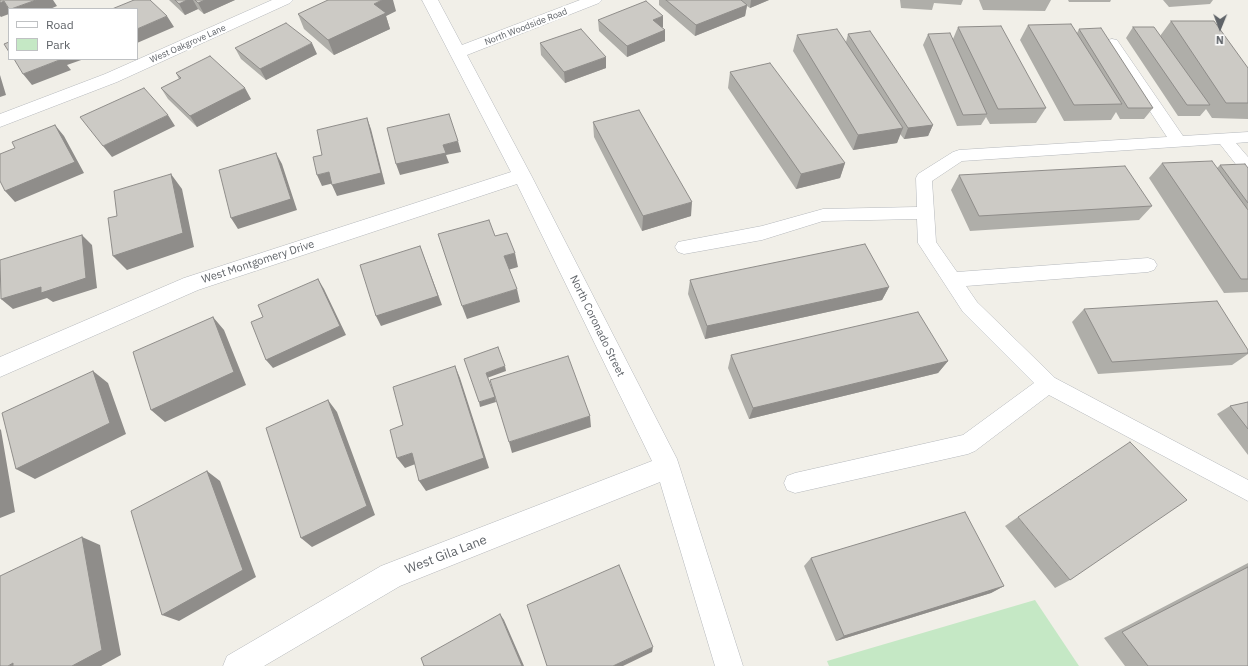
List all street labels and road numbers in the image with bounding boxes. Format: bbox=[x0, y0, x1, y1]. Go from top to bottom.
street label: North Woodside Road bbox=[483, 6, 569, 48]
street label: West Oakgrove Lane bbox=[148, 22, 228, 66]
street label: West Montgomery Drive bbox=[200, 238, 316, 286]
street label: North Coronado Street bbox=[567, 273, 627, 379]
street label: West Gila Lane bbox=[403, 532, 489, 578]

